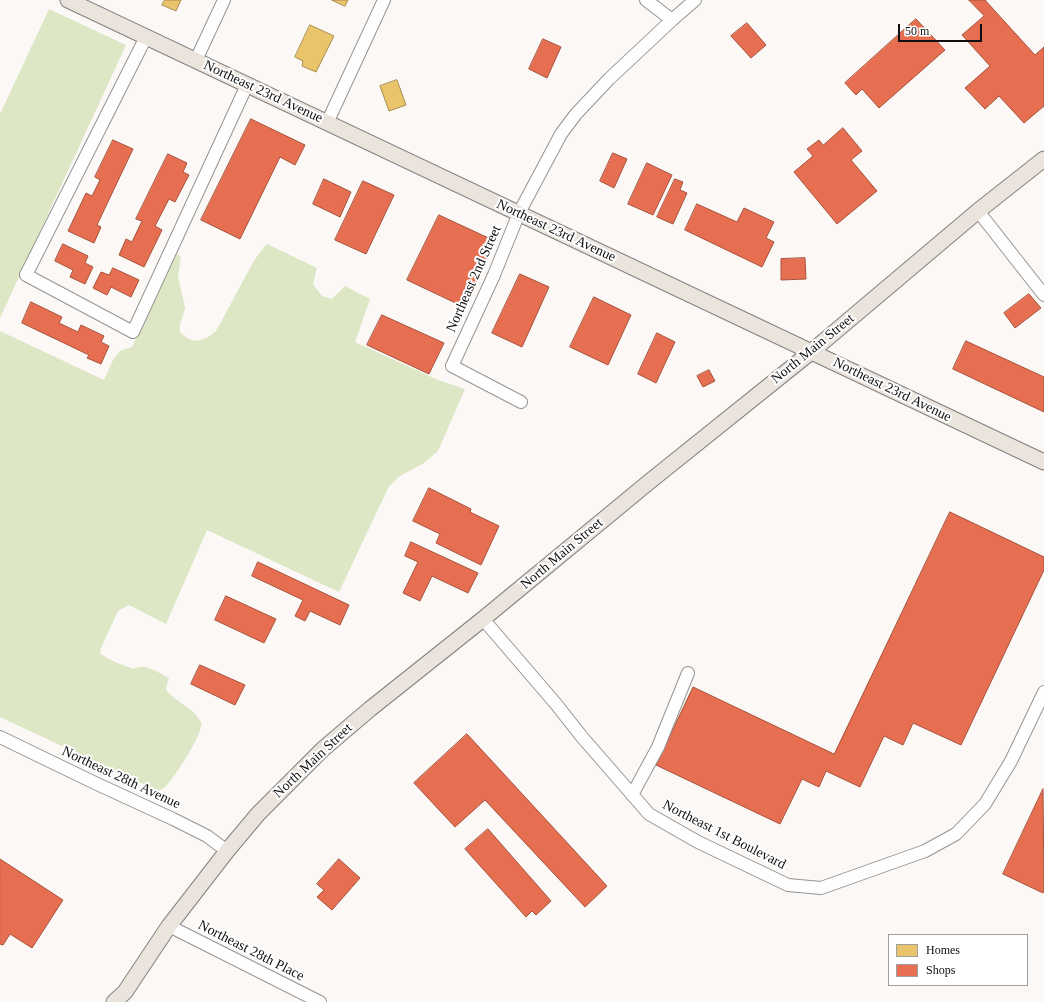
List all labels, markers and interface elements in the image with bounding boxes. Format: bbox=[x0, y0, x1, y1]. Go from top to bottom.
scale bar bbox=[900, 16, 984, 42]
text: 50 m bbox=[905, 24, 929, 38]
street label: Northeast 23rd Avenue bbox=[201, 57, 325, 127]
street label: Northeast 23rd Avenue bbox=[494, 196, 618, 266]
street label: Northeast 2nd Street bbox=[443, 223, 505, 335]
street label: North Main Street bbox=[768, 310, 858, 388]
street label: Northeast 23rd Avenue bbox=[830, 354, 954, 426]
street label: North Main Street bbox=[518, 515, 606, 593]
street label: North Main Street bbox=[270, 720, 356, 802]
street label: Northeast 28th Avenue bbox=[59, 743, 183, 813]
street label: Northeast 1st Boulevard bbox=[660, 797, 788, 873]
street label: Northeast 28th Place bbox=[195, 917, 307, 985]
legend bbox=[888, 934, 1028, 986]
text: Homes bbox=[926, 943, 960, 957]
text: Shops bbox=[926, 963, 955, 977]

